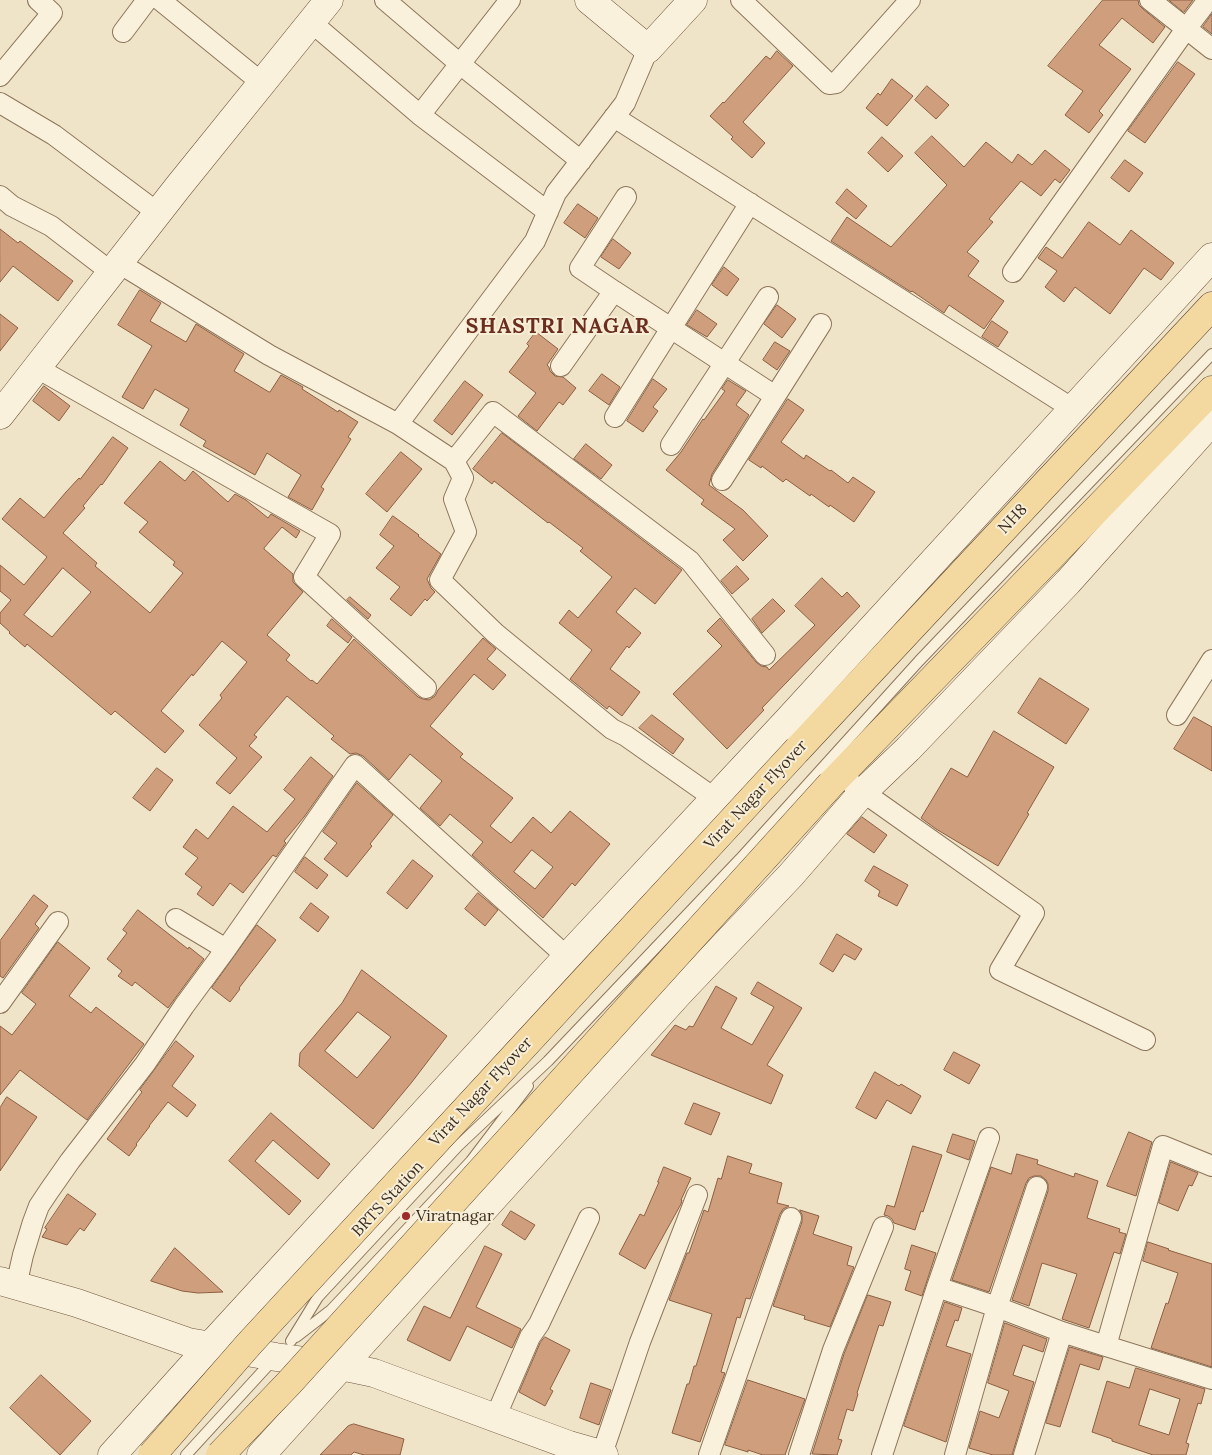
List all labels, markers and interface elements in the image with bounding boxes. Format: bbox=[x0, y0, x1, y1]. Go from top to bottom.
district label: SHASTRI NAGAR bbox=[464, 314, 652, 340]
street label: NH8 bbox=[994, 500, 1032, 538]
street label: Virat Nagar Flyover bbox=[700, 736, 812, 854]
street label: Virat Nagar Flyover bbox=[425, 1033, 537, 1151]
street label: BRTS Station bbox=[348, 1157, 428, 1241]
place label: Viratnagar bbox=[416, 1206, 494, 1226]
marker: Viratnagar bbox=[400, 1210, 412, 1222]

